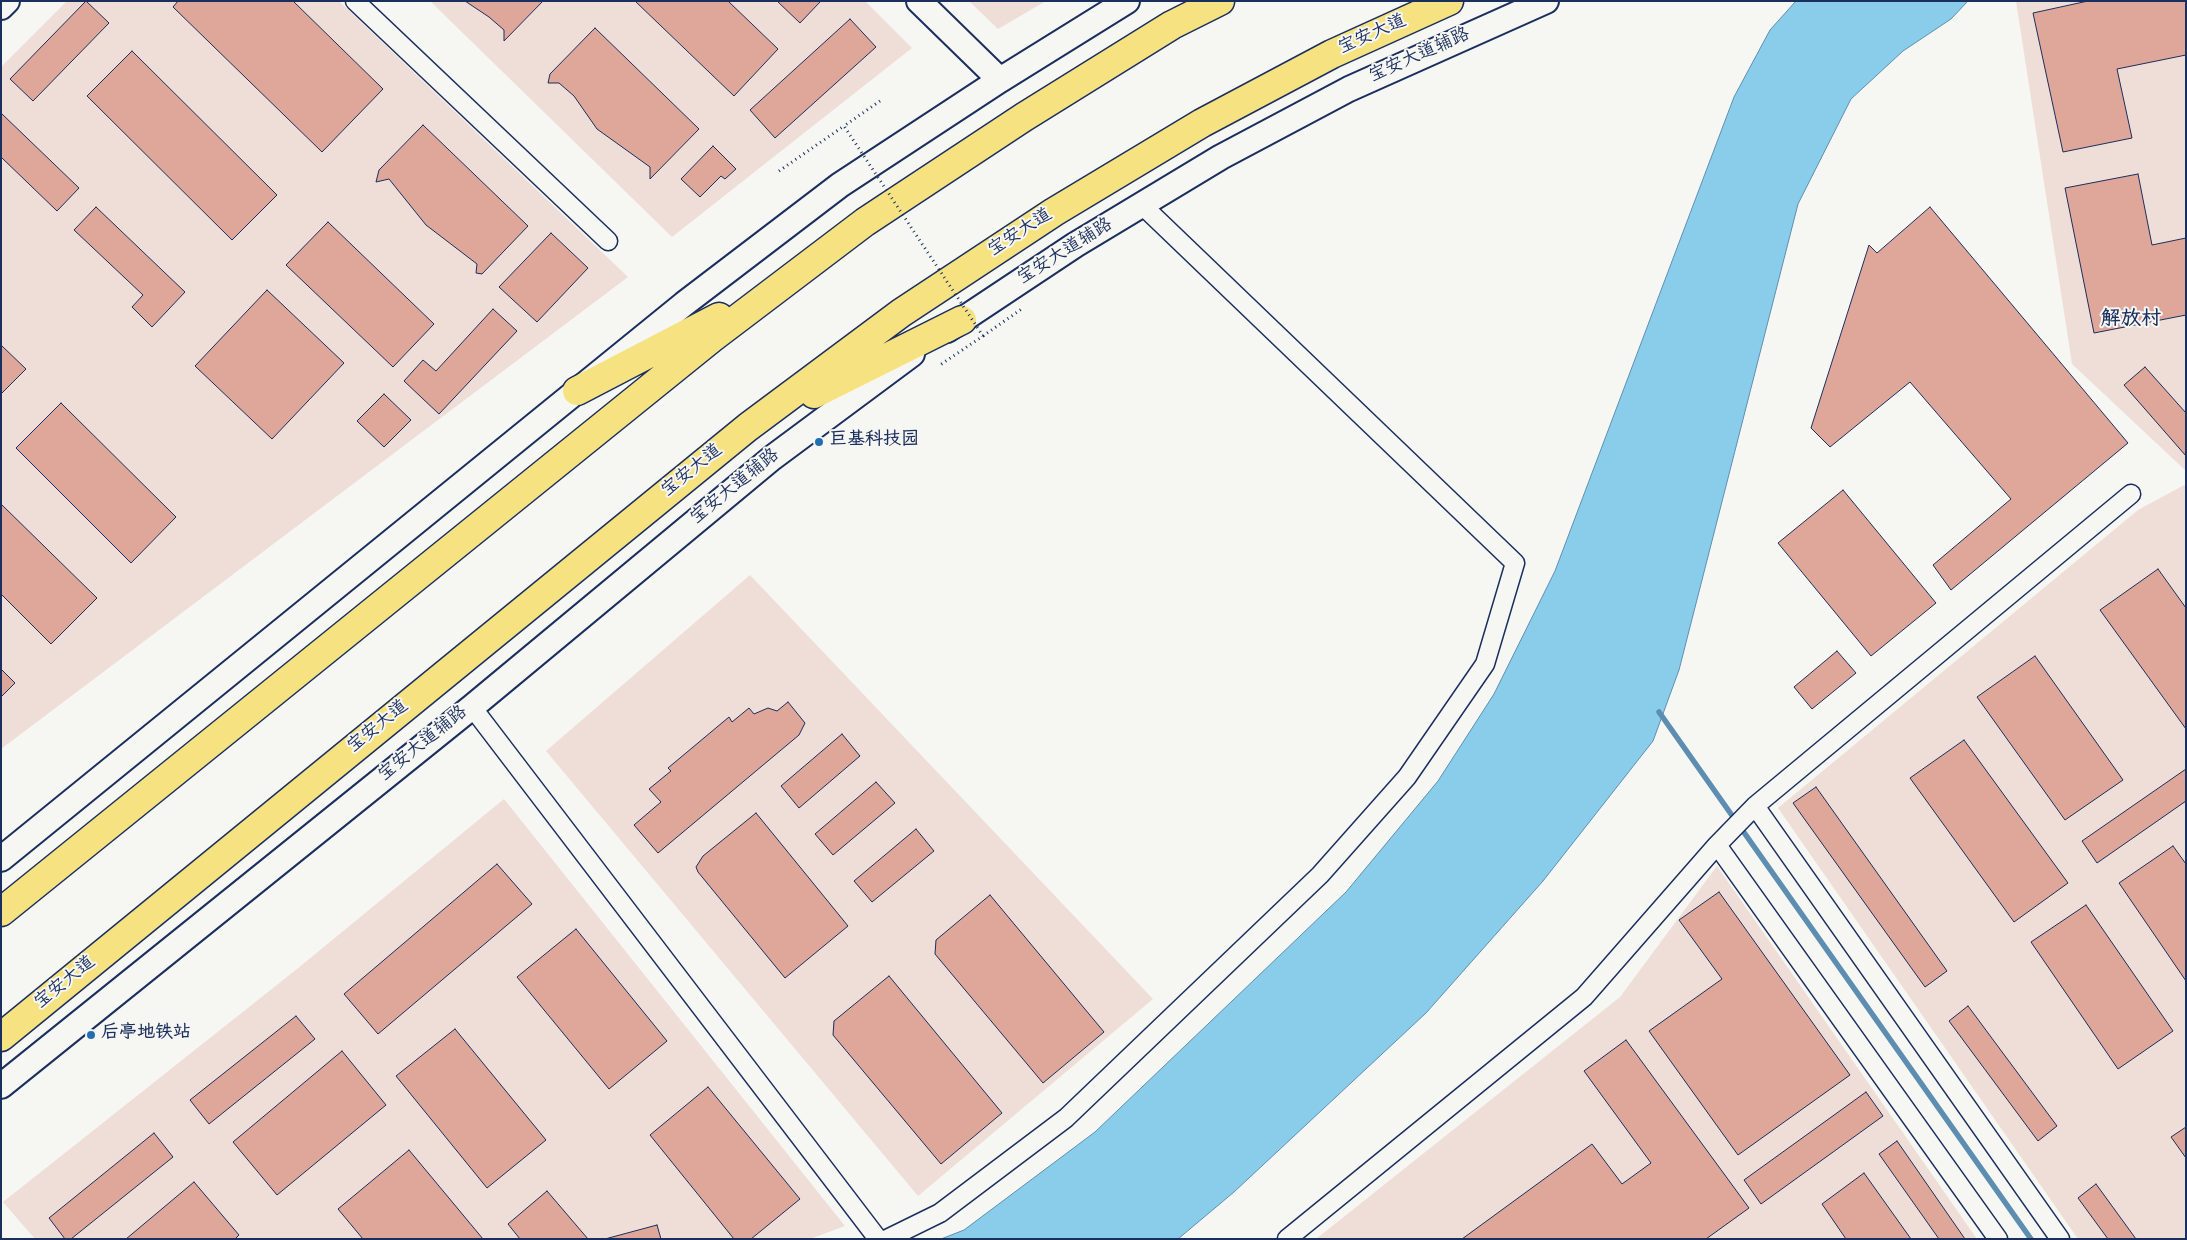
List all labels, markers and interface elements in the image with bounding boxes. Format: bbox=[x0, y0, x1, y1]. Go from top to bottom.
street label: 宝安大道 bbox=[1336, 11, 1410, 61]
street label: 宝安大道辅路 bbox=[1366, 25, 1474, 89]
street label: 宝安大道 bbox=[985, 205, 1057, 263]
street label: 宝安大道辅路 bbox=[1014, 215, 1118, 291]
district label: 解放村 bbox=[2101, 309, 2161, 333]
place label: 巨基科技园 bbox=[829, 431, 919, 453]
marker: 巨基科技园 bbox=[813, 436, 825, 448]
street label: 宝安大道 bbox=[658, 441, 728, 503]
street label: 宝安大道辅路 bbox=[687, 446, 785, 530]
street label: 宝安大道 bbox=[344, 697, 414, 759]
street label: 宝安大道辅路 bbox=[375, 703, 473, 787]
street label: 宝安大道 bbox=[31, 953, 101, 1015]
place label: 后亭地铁站 bbox=[101, 1024, 191, 1046]
marker: 后亭地铁站 bbox=[85, 1029, 97, 1041]

